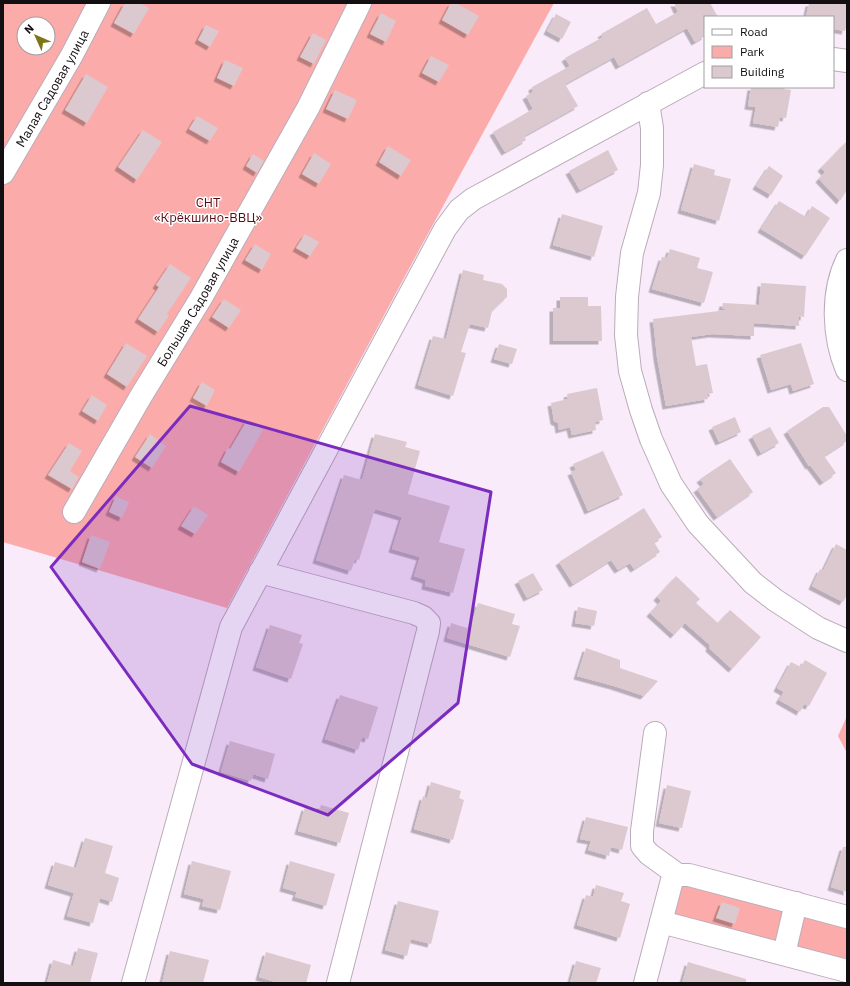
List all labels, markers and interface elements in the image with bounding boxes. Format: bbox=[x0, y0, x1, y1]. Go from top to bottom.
north arrow bbox=[16, 16, 56, 56]
legend bbox=[704, 16, 834, 88]
text: N bbox=[21, 21, 37, 37]
text: Road bbox=[740, 24, 768, 39]
street label: Малая Садовая улица bbox=[12, 27, 92, 150]
text: Park bbox=[740, 44, 765, 59]
text: Building bbox=[740, 64, 785, 79]
park label: СНТ «Крёкшино-ВВЦ» bbox=[154, 194, 262, 226]
street label: Большая Садовая улица bbox=[153, 234, 242, 370]

